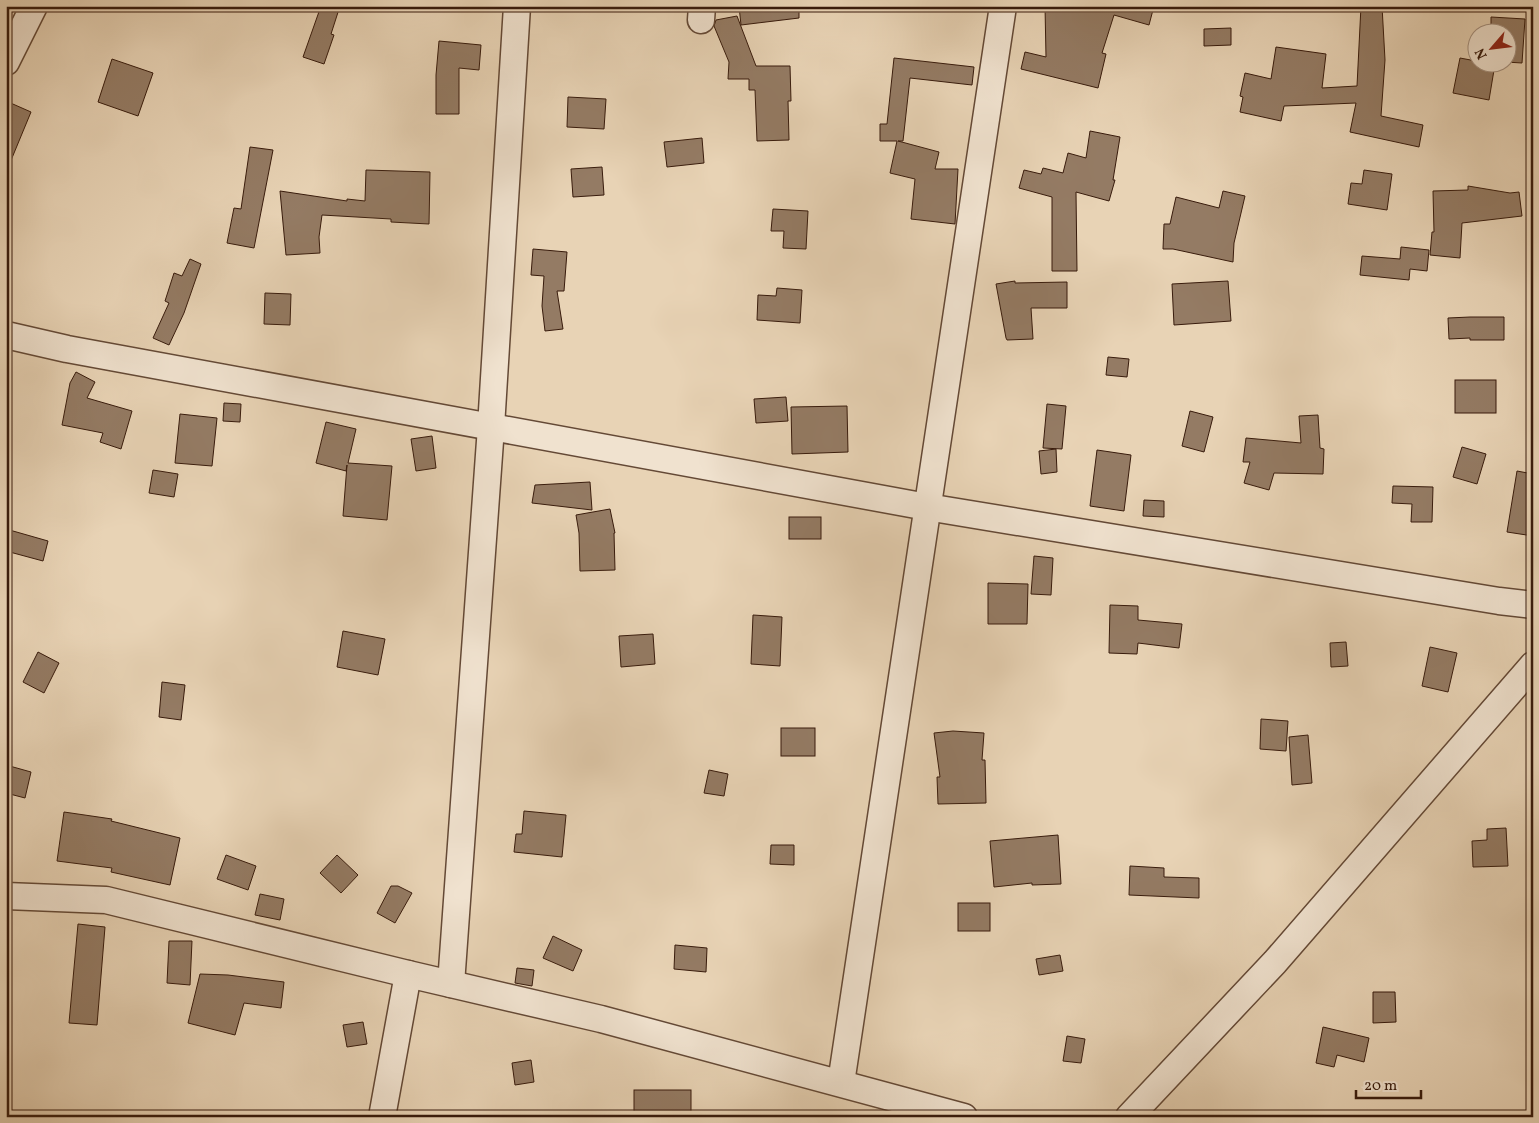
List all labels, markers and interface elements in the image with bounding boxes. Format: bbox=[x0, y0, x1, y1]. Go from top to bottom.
north arrow bbox=[1466, 22, 1516, 72]
text: N bbox=[1471, 44, 1493, 62]
scale bar bbox=[1356, 1068, 1422, 1100]
text: 20 m bbox=[1364, 1076, 1397, 1097]

